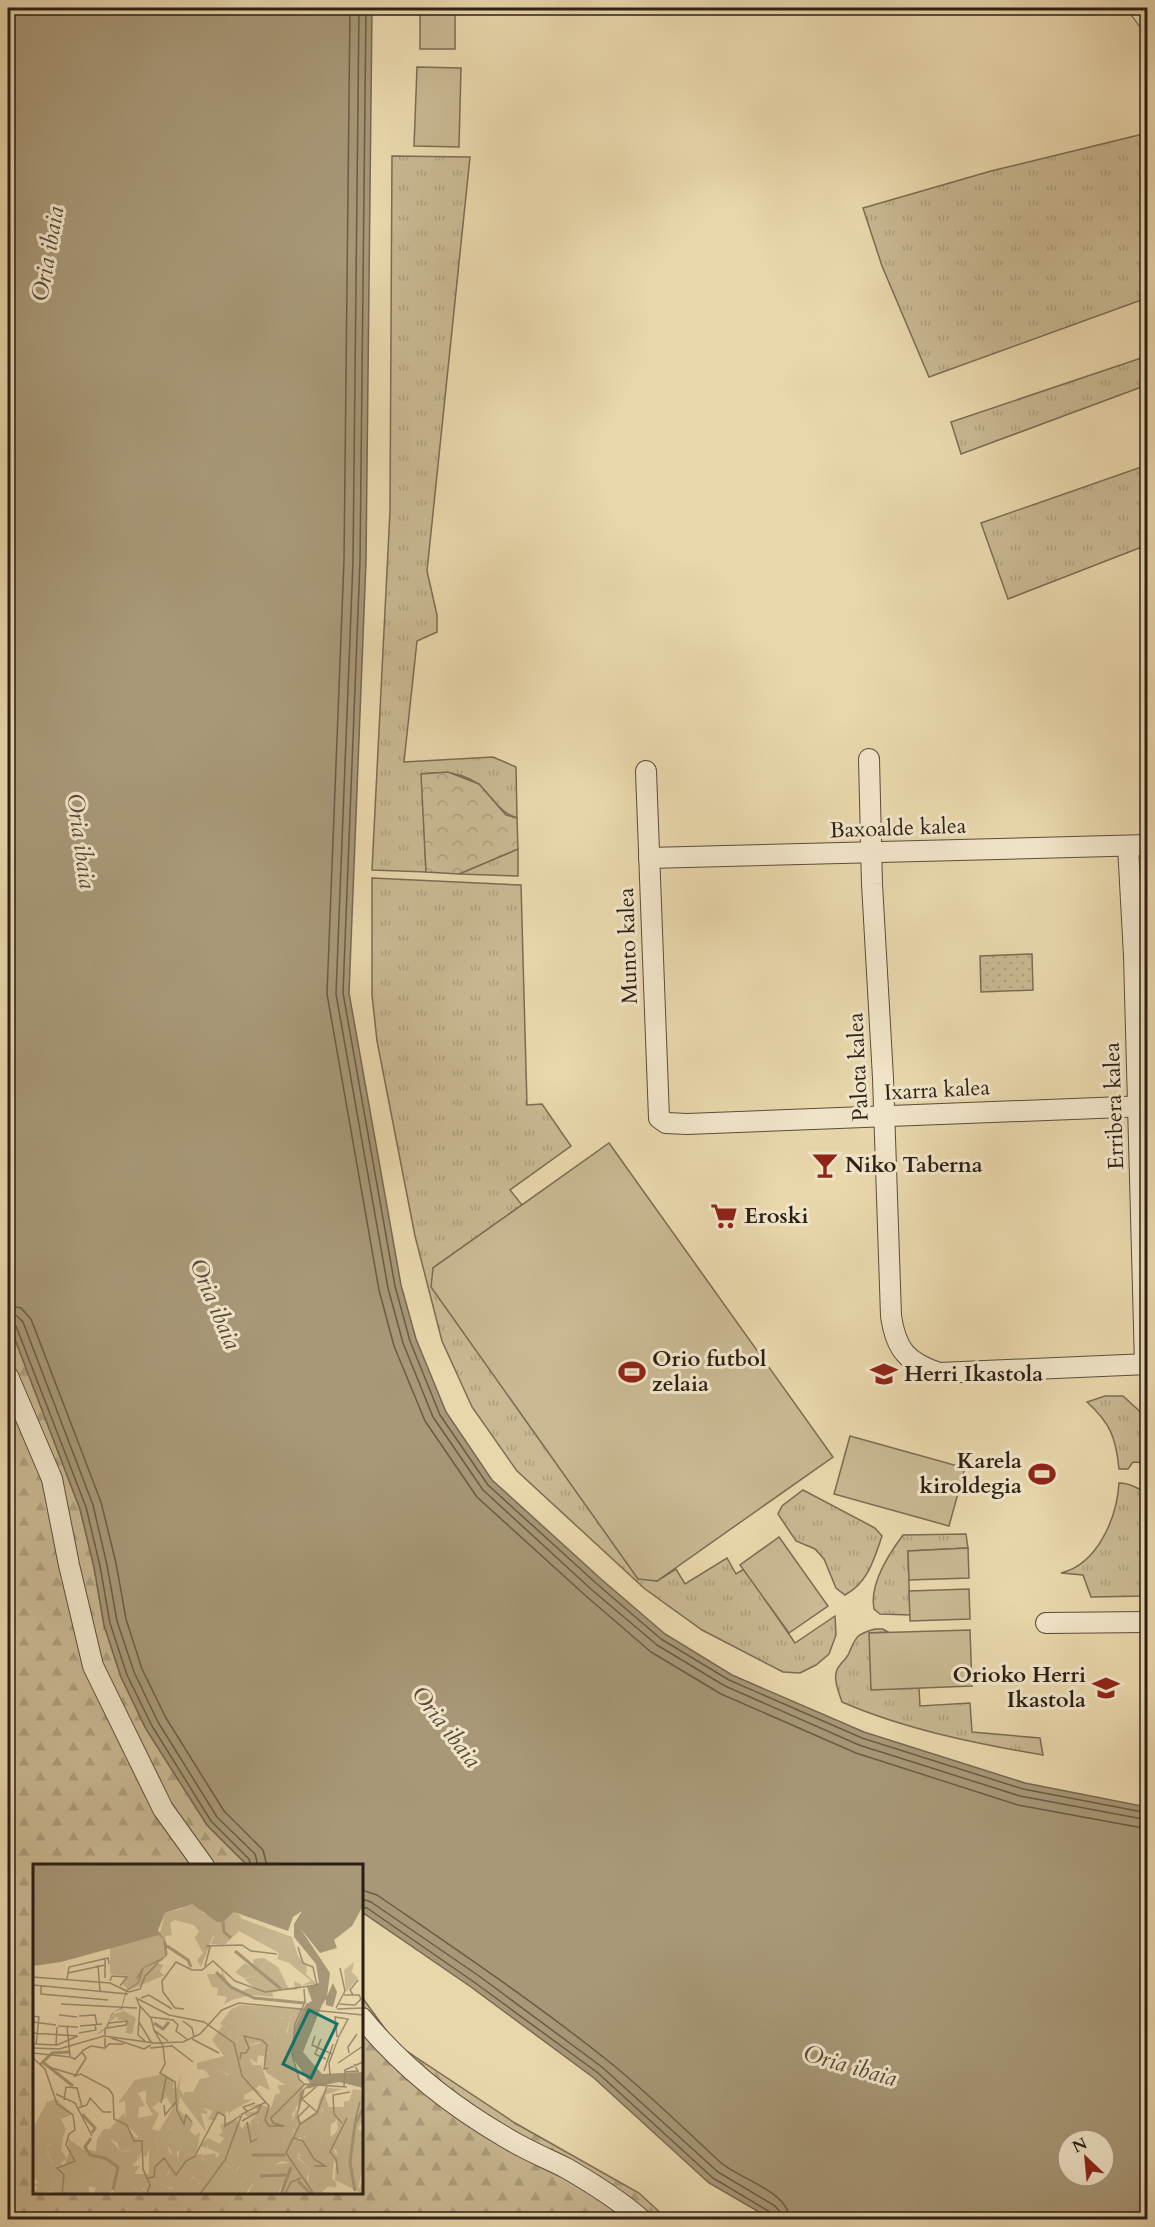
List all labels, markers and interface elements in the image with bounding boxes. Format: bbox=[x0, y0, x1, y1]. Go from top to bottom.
water label: Oria ibaia bbox=[23, 204, 73, 304]
water label: Oria ibaia bbox=[58, 791, 104, 891]
street label: Baxoalde kalea bbox=[829, 811, 967, 845]
street label: Munto kalea bbox=[611, 887, 645, 1005]
street label: Palota kalea bbox=[840, 1011, 876, 1122]
street label: Erribera kalea bbox=[1097, 1041, 1131, 1170]
street label: Ixarra kalea bbox=[883, 1072, 991, 1108]
bar icon: Niko Taberna bbox=[810, 1150, 840, 1180]
place label: Niko Taberna bbox=[845, 1150, 983, 1180]
supermarket icon: Eroski bbox=[709, 1201, 739, 1231]
place label: Eroski bbox=[744, 1201, 808, 1231]
water label: Oria ibaia bbox=[181, 1253, 249, 1355]
place label: Orio futbol zelaia bbox=[652, 1344, 767, 1399]
sports icon: Orio futbol zelaia bbox=[617, 1357, 647, 1387]
school or university icon: Herri Ikastola bbox=[869, 1359, 899, 1389]
place label: Herri Ikastola bbox=[904, 1359, 1043, 1389]
place label: Karela kiroldegia bbox=[919, 1446, 1022, 1501]
sports icon: Karela kiroldegia bbox=[1027, 1459, 1057, 1489]
place label: Orioko Herri Ikastola bbox=[952, 1660, 1086, 1715]
school or university icon: Orioko Herri Ikastola bbox=[1091, 1673, 1121, 1703]
water label: Oria ibaia bbox=[403, 1679, 489, 1775]
inset map bbox=[33, 1864, 363, 2194]
water label: Oria ibaia bbox=[799, 2037, 901, 2095]
north arrow bbox=[1056, 2128, 1116, 2188]
text: N bbox=[1069, 2132, 1091, 2158]

